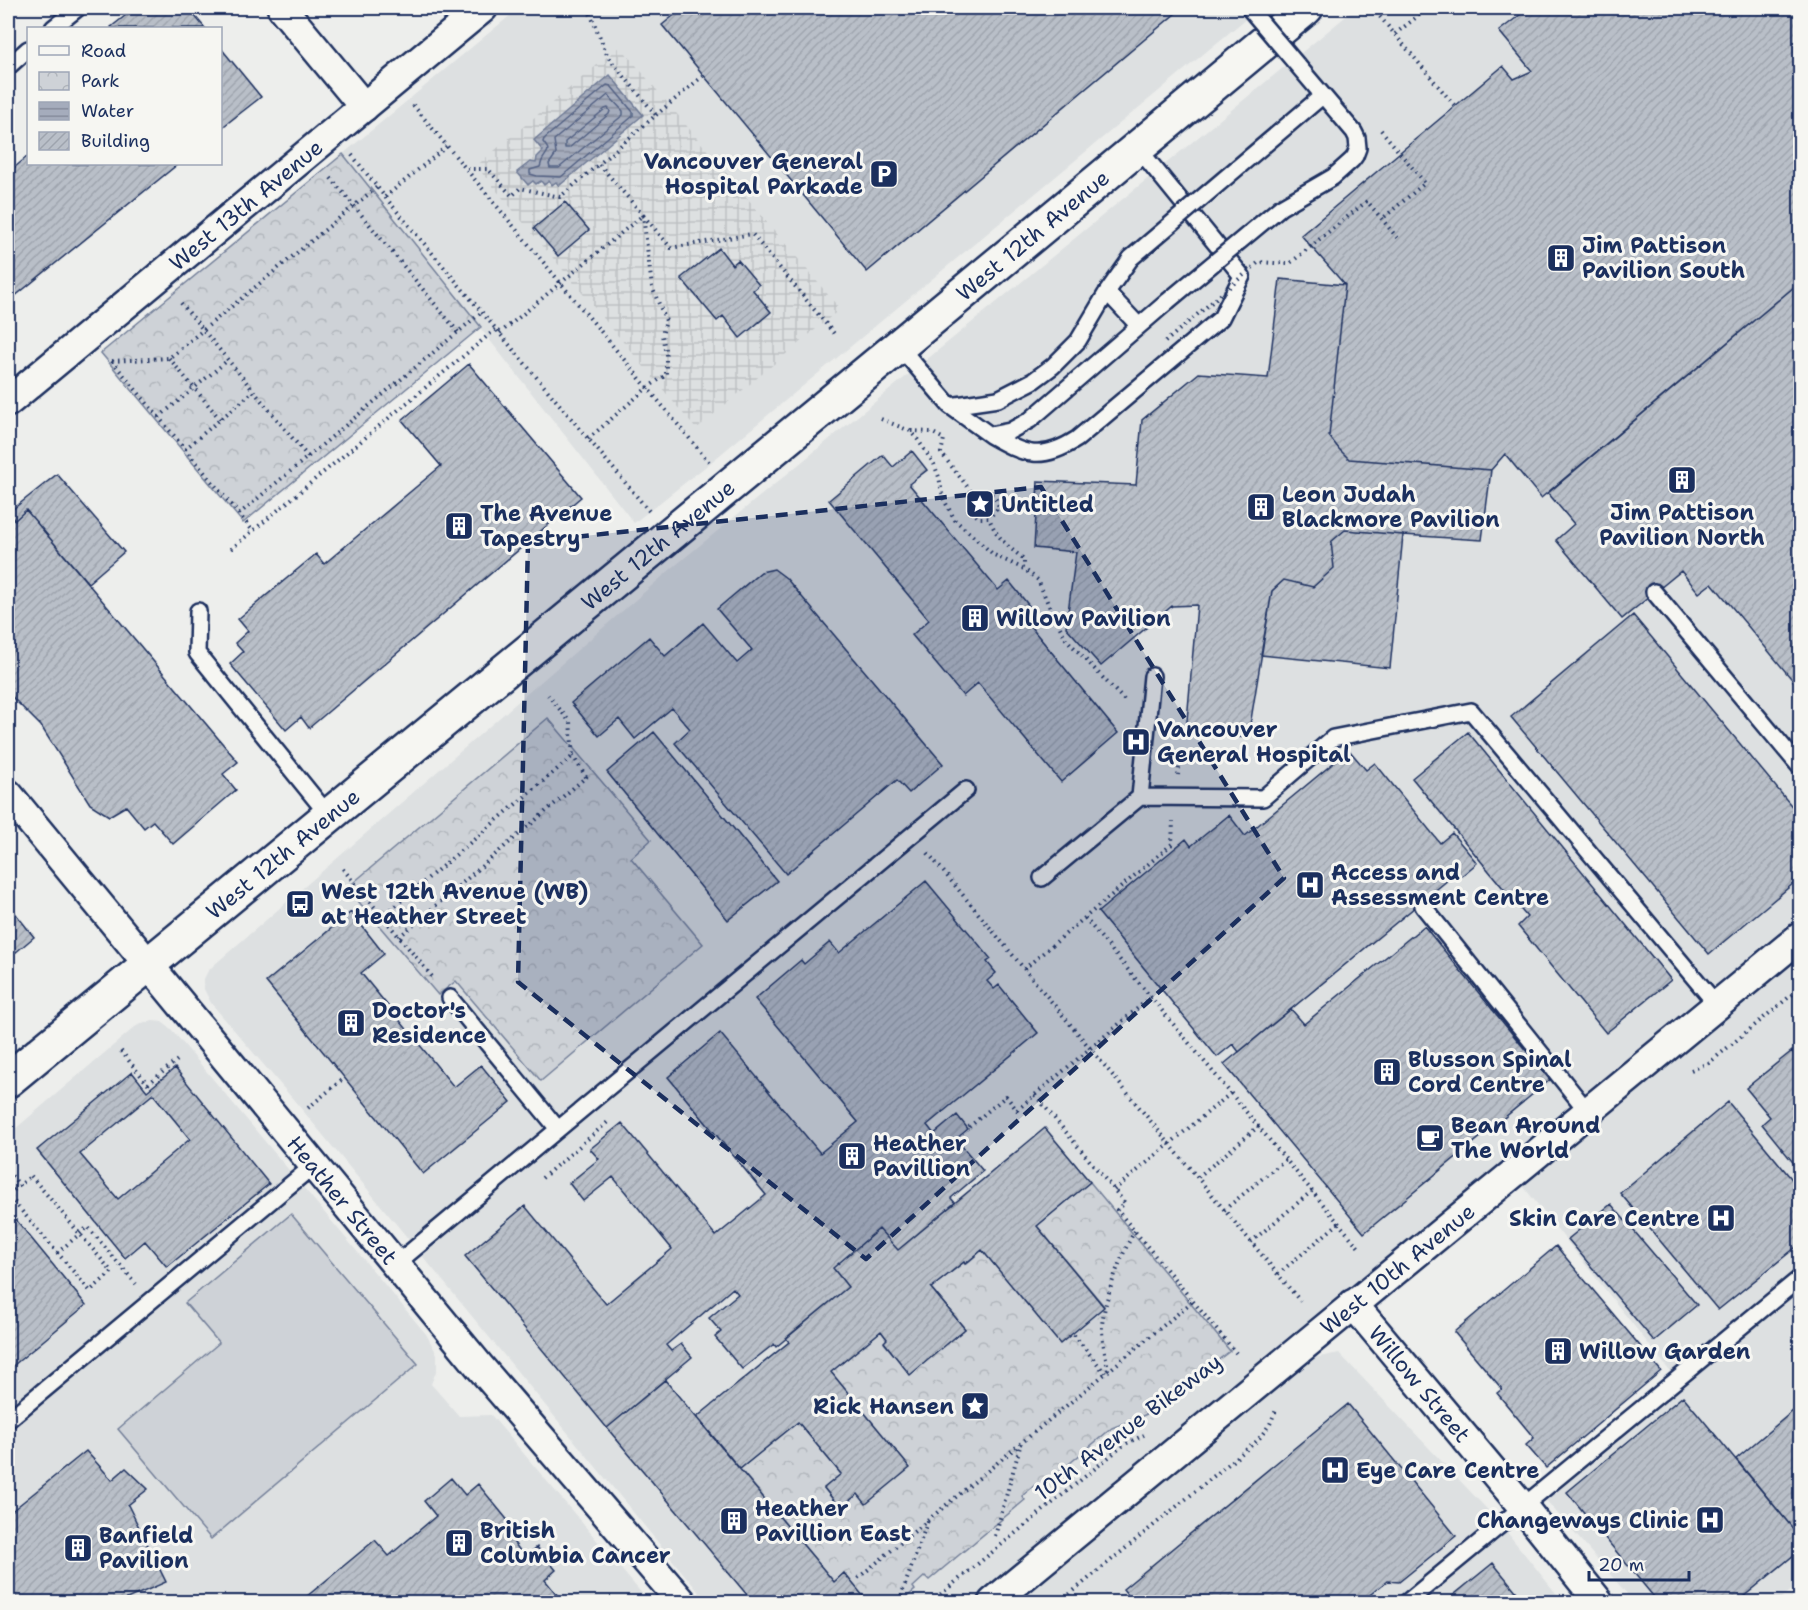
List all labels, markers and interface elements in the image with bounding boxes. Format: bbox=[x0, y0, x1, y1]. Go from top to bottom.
legend bbox=[27, 27, 222, 165]
text: Road bbox=[81, 39, 126, 63]
text: Park bbox=[81, 69, 120, 93]
text: Water bbox=[81, 99, 134, 123]
text: Building bbox=[81, 129, 150, 153]
street label: West 13th Avenue bbox=[163, 132, 329, 277]
place label: Vancouver General Hospital Parkade bbox=[643, 147, 863, 201]
parking icon: Vancouver General Hospital Parkade bbox=[868, 158, 900, 190]
street label: West 12th Avenue bbox=[950, 163, 1115, 307]
place label: Jim Pattison Pavilion South bbox=[1582, 231, 1746, 285]
building icon: Jim Pattison Pavilion South bbox=[1545, 242, 1577, 274]
building icon: Jim Pattison Pavilion North bbox=[1666, 464, 1698, 496]
street label: West 12th Avenue bbox=[575, 473, 741, 617]
place label: Leon Judah Blackmore Pavilion bbox=[1282, 480, 1500, 534]
place icon: Untitled bbox=[964, 488, 996, 520]
place label: Untitled bbox=[1001, 490, 1094, 519]
building icon: Leon Judah Blackmore Pavilion bbox=[1245, 491, 1277, 523]
place label: Jim Pattison Pavilion North bbox=[1599, 498, 1765, 552]
place label: The Avenue Tapestry bbox=[480, 499, 612, 553]
building icon: The Avenue Tapestry bbox=[443, 510, 475, 542]
building icon: Willow Pavilion bbox=[959, 602, 991, 634]
place label: Willow Pavilion bbox=[996, 604, 1171, 633]
place label: Vancouver General Hospital bbox=[1157, 715, 1351, 769]
hospital icon: Vancouver General Hospital bbox=[1120, 726, 1152, 758]
street label: West 12th Avenue bbox=[200, 782, 366, 926]
place label: Access and Assessment Centre bbox=[1331, 858, 1549, 912]
hospital icon: Access and Assessment Centre bbox=[1294, 869, 1326, 901]
place label: West 12th Avenue (WB) at Heather Street bbox=[321, 877, 588, 931]
bus stop icon: West 12th Avenue (WB) at Heather Street bbox=[284, 888, 316, 920]
place label: Doctor's Residence bbox=[372, 996, 487, 1050]
building icon: Doctor's Residence bbox=[335, 1007, 367, 1039]
place label: Blusson Spinal Cord Centre bbox=[1408, 1045, 1572, 1099]
building icon: Blusson Spinal Cord Centre bbox=[1371, 1056, 1403, 1088]
place label: Bean Around The World bbox=[1451, 1111, 1600, 1165]
cafe icon: Bean Around The World bbox=[1414, 1122, 1446, 1154]
street label: Heather Street bbox=[281, 1129, 404, 1271]
place label: Heather Pavillion bbox=[873, 1129, 970, 1183]
building icon: Heather Pavillion bbox=[836, 1140, 868, 1172]
street label: West 10th Avenue bbox=[1314, 1196, 1481, 1341]
hospital icon: Skin Care Centre bbox=[1705, 1202, 1737, 1234]
place label: Skin Care Centre bbox=[1509, 1204, 1700, 1233]
street label: Willow Street bbox=[1362, 1319, 1477, 1448]
building icon: Willow Garden bbox=[1542, 1335, 1574, 1367]
place label: Willow Garden bbox=[1579, 1337, 1751, 1366]
street label: 10th Avenue Bikeway bbox=[1029, 1347, 1227, 1507]
place icon: Rick Hansen bbox=[959, 1390, 991, 1422]
place label: Rick Hansen bbox=[813, 1392, 954, 1421]
hospital icon: Eye Care Centre bbox=[1319, 1454, 1351, 1486]
place label: Eye Care Centre bbox=[1356, 1456, 1540, 1485]
place label: Heather Pavillion East bbox=[755, 1494, 912, 1548]
hospital icon: Changeways Clinic bbox=[1694, 1504, 1726, 1536]
building icon: Heather Pavillion East bbox=[718, 1505, 750, 1537]
place label: Changeways Clinic bbox=[1477, 1506, 1689, 1535]
place label: British Columbia Cancer bbox=[480, 1516, 671, 1570]
place label: Banfield Pavilion bbox=[99, 1521, 193, 1575]
building icon: British Columbia Cancer bbox=[443, 1527, 475, 1559]
building icon: Banfield Pavilion bbox=[62, 1532, 94, 1564]
scale bar bbox=[1589, 1544, 1690, 1582]
text: 20 m bbox=[1598, 1553, 1644, 1577]

